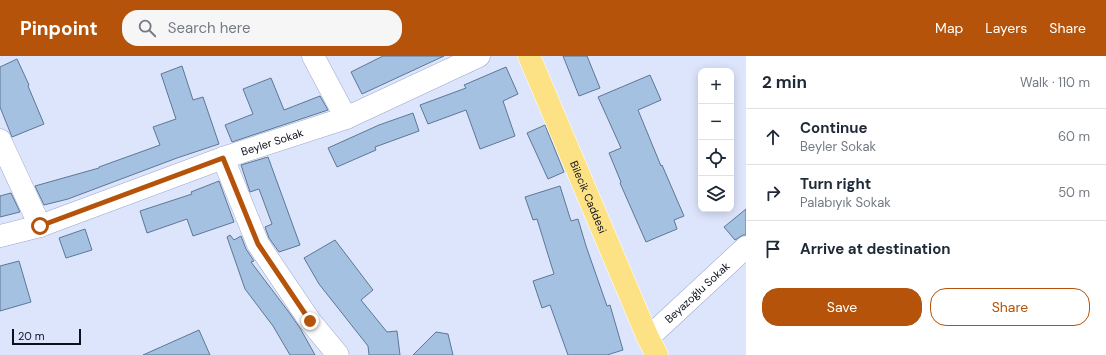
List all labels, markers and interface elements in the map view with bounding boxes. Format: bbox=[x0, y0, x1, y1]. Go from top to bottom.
search box bbox=[122, 10, 402, 46]
text: Pinpoint bbox=[20, 16, 98, 41]
icon: search bbox=[136, 17, 158, 39]
text: Search here bbox=[168, 18, 251, 38]
text: Map bbox=[935, 19, 963, 37]
text: Layers bbox=[985, 19, 1027, 37]
text: Share bbox=[1049, 19, 1086, 37]
map controls bbox=[698, 68, 734, 212]
button: + bbox=[698, 68, 734, 104]
text: 2 min bbox=[762, 71, 807, 93]
text: Walk · 110 m bbox=[1020, 74, 1090, 91]
button: − bbox=[698, 104, 734, 140]
text: Continue bbox=[800, 118, 868, 138]
street label: Beyler Sokak bbox=[239, 125, 305, 159]
icon: ahead bbox=[762, 126, 784, 148]
text: 60 m bbox=[1058, 128, 1090, 145]
text: Beyler Sokak bbox=[800, 138, 876, 155]
button: locate bbox=[698, 140, 734, 176]
street label: Bilecik Caddesi bbox=[567, 159, 610, 235]
text: Turn right bbox=[800, 174, 871, 194]
button: layers bbox=[698, 176, 734, 212]
icon: right bbox=[762, 182, 784, 204]
text: 50 m bbox=[1058, 184, 1090, 201]
text: Palabıyık Sokak bbox=[800, 194, 891, 211]
route start bbox=[31, 217, 49, 235]
icon: arrive bbox=[762, 238, 784, 260]
text: Arrive at destination bbox=[800, 239, 951, 259]
street label: Beyazoğlu Sokak bbox=[662, 259, 733, 326]
button: Save bbox=[762, 288, 922, 326]
button: Share bbox=[930, 288, 1090, 326]
route end bbox=[301, 312, 319, 330]
scale bar bbox=[12, 327, 81, 346]
text: 20 m bbox=[18, 329, 44, 343]

